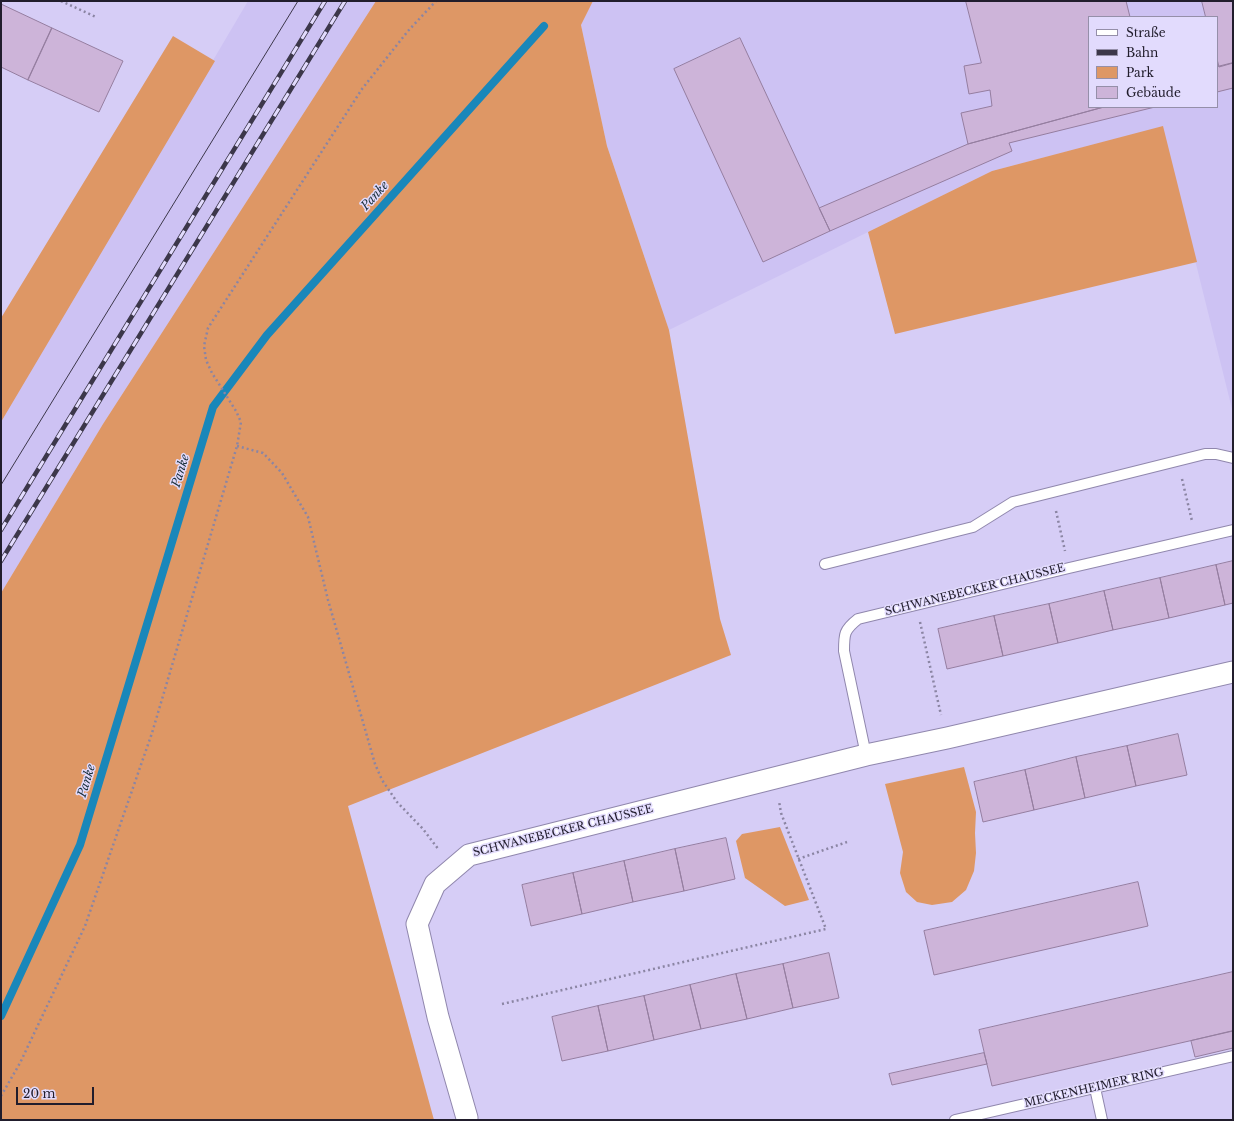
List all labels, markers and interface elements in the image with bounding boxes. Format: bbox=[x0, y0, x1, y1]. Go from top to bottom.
legend bbox=[1088, 16, 1218, 108]
text: Straße bbox=[1126, 25, 1166, 40]
text: Bahn bbox=[1126, 45, 1158, 60]
text: Park bbox=[1126, 65, 1154, 80]
text: Gebäude bbox=[1126, 85, 1181, 100]
water label: Panke bbox=[358, 179, 392, 213]
water label: Panke bbox=[169, 453, 193, 489]
street label: SCHWANEBECKER CHAUSSEE bbox=[884, 561, 1066, 619]
water label: Panke bbox=[75, 763, 99, 799]
street label: SCHWANEBECKER CHAUSSEE bbox=[472, 802, 654, 860]
street label: MECKENHEIMER RING bbox=[1023, 1066, 1165, 1110]
scale bar bbox=[18, 1079, 96, 1105]
text: 20 m bbox=[23, 1086, 55, 1101]

